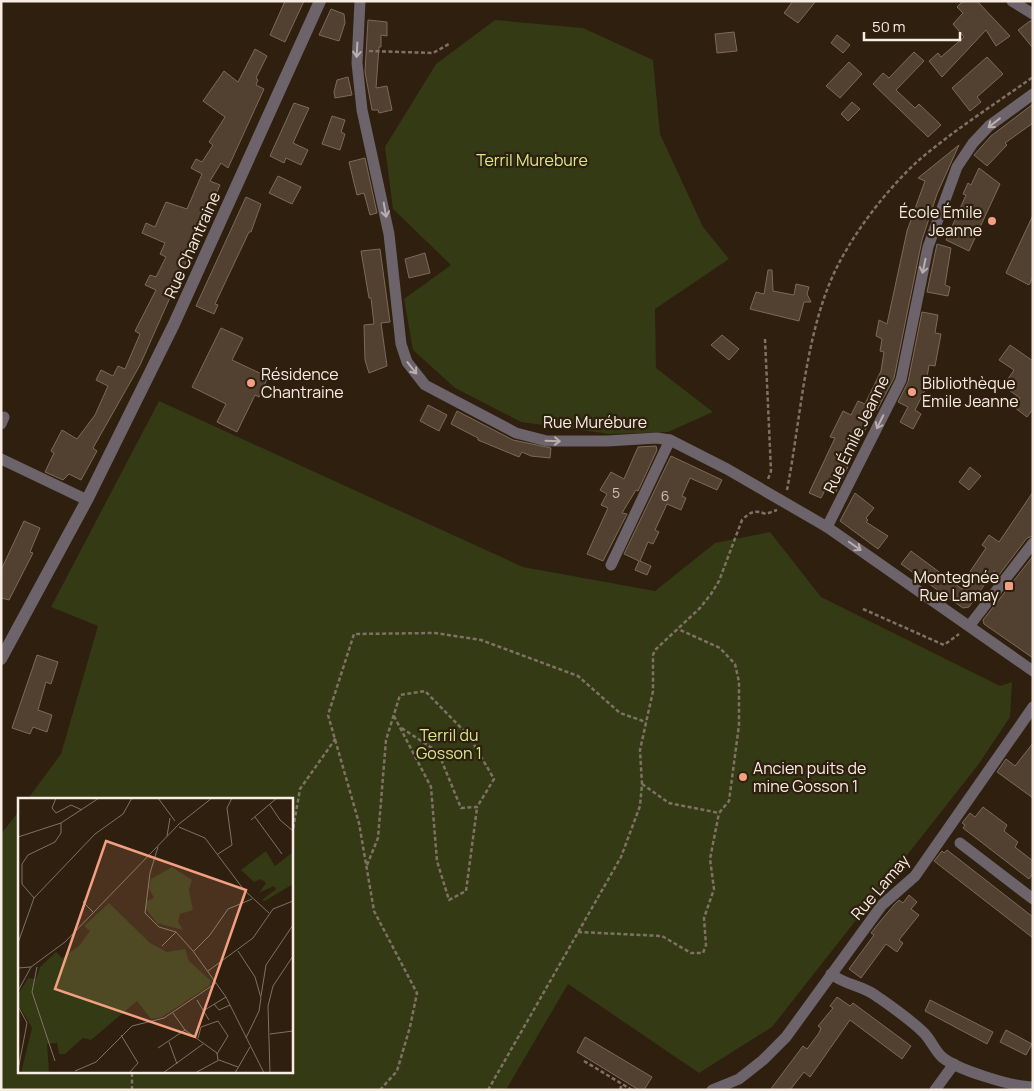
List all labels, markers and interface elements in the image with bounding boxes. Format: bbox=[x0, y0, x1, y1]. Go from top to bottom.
scale bar bbox=[864, 10, 960, 42]
text: 50 m bbox=[872, 16, 906, 37]
one-way arrow bbox=[353, 42, 362, 58]
one-way arrow bbox=[988, 117, 1001, 128]
park label: Terril Murebure bbox=[476, 149, 588, 171]
street label: Rue Chantraine bbox=[159, 188, 225, 302]
one-way arrow bbox=[380, 201, 390, 217]
place label: École Émile Jeanne bbox=[899, 201, 982, 241]
marker: École Émile Jeanne bbox=[986, 215, 998, 227]
one-way arrow bbox=[919, 258, 929, 274]
one-way arrow bbox=[406, 361, 417, 374]
place label: Résidence Chantraine bbox=[261, 363, 344, 403]
street label: Rue Émile Jeanne bbox=[818, 371, 894, 497]
place label: Bibliothèque Emile Jeanne bbox=[922, 372, 1019, 412]
marker: Résidence Chantraine bbox=[245, 377, 257, 389]
marker: Bibliothèque Emile Jeanne bbox=[906, 386, 918, 398]
street label: Rue Murébure bbox=[543, 411, 647, 433]
one-way arrow bbox=[875, 414, 885, 429]
one-way arrow bbox=[545, 436, 561, 445]
house number: 5 bbox=[612, 483, 620, 502]
house number: 6 bbox=[661, 486, 669, 505]
one-way arrow bbox=[847, 541, 861, 551]
place label: Montegnée Rue Lamay bbox=[913, 566, 1000, 606]
marker: Montegnée Rue Lamay bbox=[1003, 580, 1015, 592]
park label: Terril du Gosson 1 bbox=[416, 724, 482, 764]
place label: Ancien puits de mine Gosson 1 bbox=[753, 757, 866, 797]
marker: Ancien puits de mine Gosson 1 bbox=[737, 771, 749, 783]
inset map bbox=[18, 798, 292, 1074]
street label: Rue Lamay bbox=[846, 849, 915, 924]

